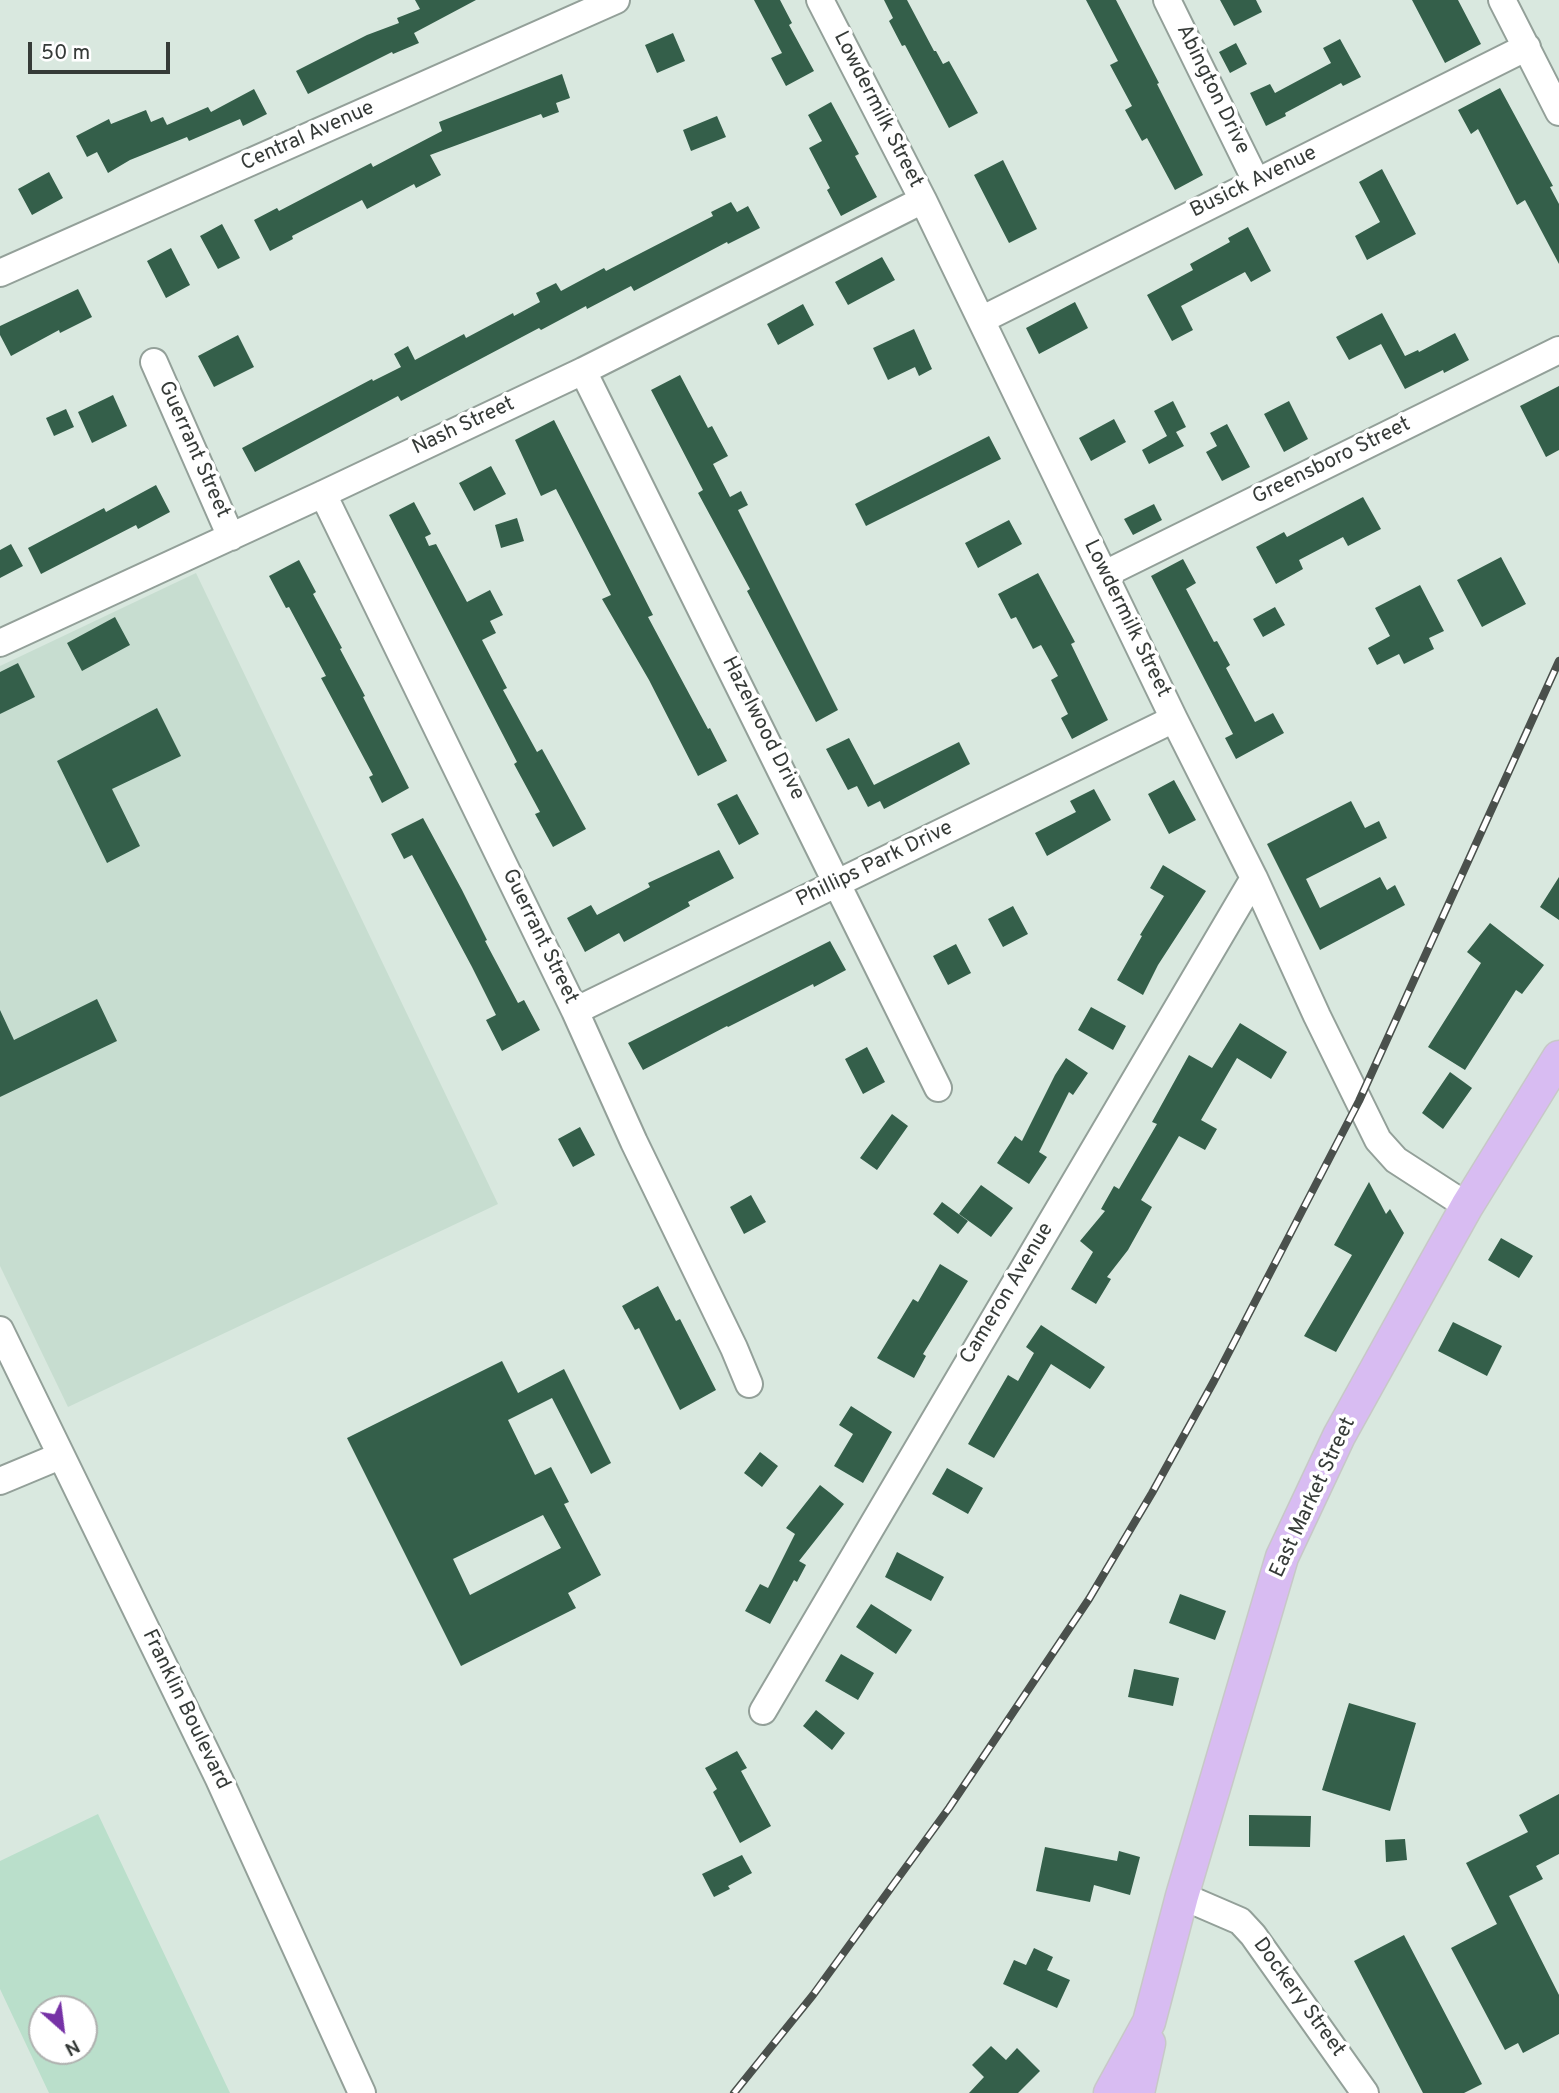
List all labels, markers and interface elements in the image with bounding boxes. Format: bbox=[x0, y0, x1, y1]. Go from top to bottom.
street label: Abington Drive bbox=[1170, 21, 1254, 159]
scale bar bbox=[32, 28, 173, 72]
street label: Lowdermilk Street bbox=[827, 28, 927, 192]
text: 50 m bbox=[41, 40, 90, 67]
street label: Central Avenue bbox=[237, 96, 379, 178]
street label: Busick Avenue bbox=[1187, 142, 1321, 224]
street label: Guerrant Street bbox=[152, 378, 234, 522]
street label: Nash Street bbox=[409, 392, 519, 462]
street label: Greensboro Street bbox=[1249, 413, 1415, 511]
street label: Lowdermilk Street bbox=[1077, 536, 1175, 702]
street label: Hazelwood Drive bbox=[715, 653, 809, 805]
street label: Phillips Park Drive bbox=[793, 816, 957, 914]
street label: Guerrant Street bbox=[495, 865, 583, 1009]
street label: Cameron Avenue bbox=[956, 1219, 1060, 1369]
street label: East Market Street bbox=[1266, 1414, 1362, 1582]
street label: Franklin Boulevard bbox=[135, 1626, 235, 1794]
street label: Dockery Street bbox=[1246, 1934, 1350, 2062]
north arrow bbox=[28, 1995, 98, 2065]
text: N bbox=[60, 2033, 84, 2061]

